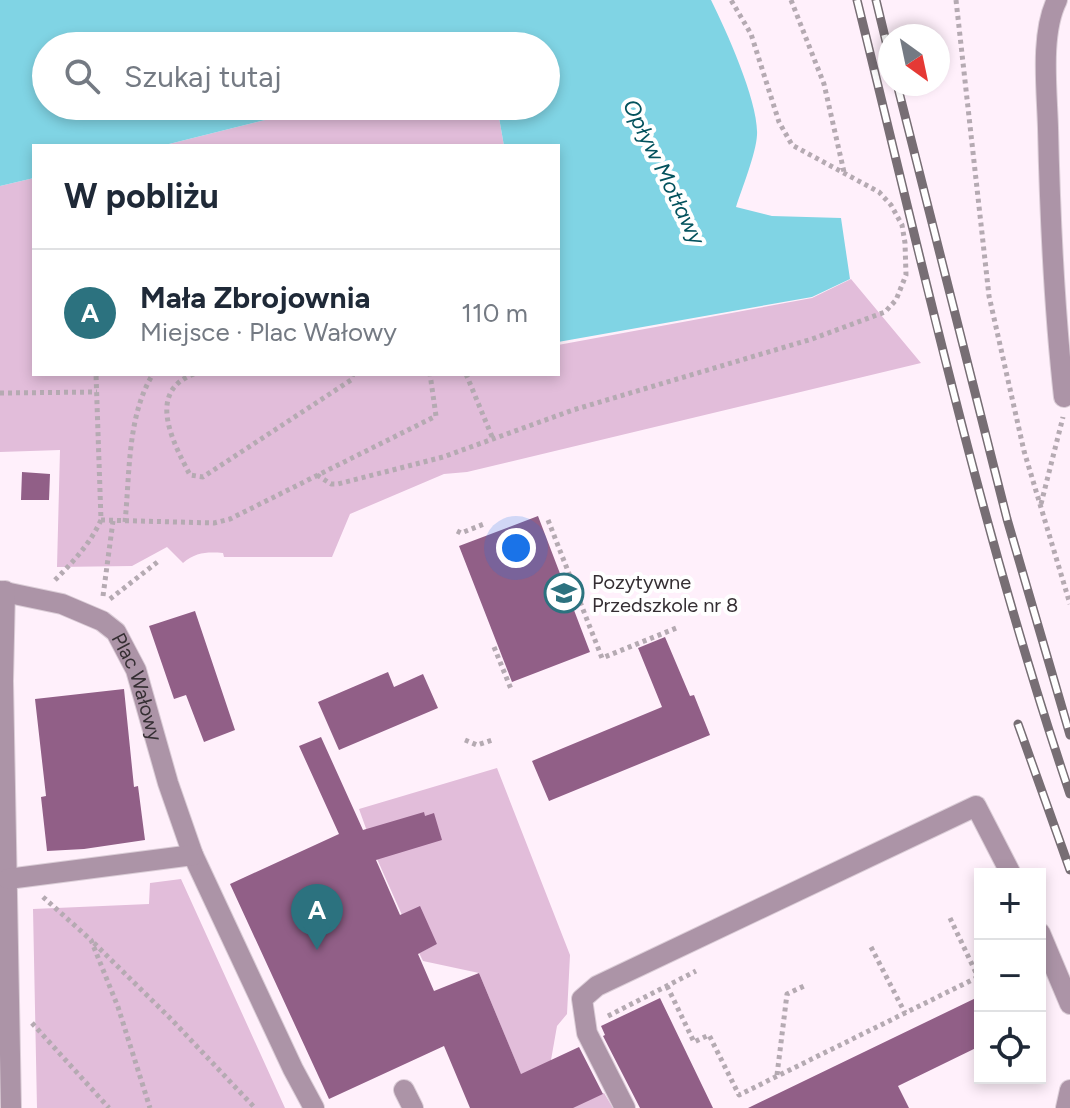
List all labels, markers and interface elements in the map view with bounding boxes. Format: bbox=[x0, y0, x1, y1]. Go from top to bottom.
north arrow bbox=[878, 24, 950, 96]
search box bbox=[32, 32, 560, 120]
icon: search bbox=[60, 54, 104, 98]
text: Szukaj tutaj bbox=[124, 58, 282, 95]
water label: Opływ Motławy bbox=[617, 95, 712, 250]
text: W pobliżu bbox=[64, 176, 219, 217]
text: Mała Zbrojownia bbox=[140, 279, 371, 316]
text: A bbox=[81, 297, 99, 329]
text: 110 m bbox=[461, 297, 528, 329]
text: Miejsce · Plac Wałowy bbox=[140, 316, 397, 348]
your location bbox=[496, 528, 536, 568]
place label: Pozytywne Przedszkole nr 8 bbox=[592, 570, 738, 617]
school or university icon: Pozytywne Przedszkole nr 8 bbox=[543, 572, 585, 614]
street label: Plac Wałowy bbox=[107, 629, 168, 744]
map controls bbox=[974, 868, 1046, 1084]
button: + bbox=[974, 868, 1046, 940]
pin: A bbox=[291, 884, 343, 950]
button: − bbox=[974, 940, 1046, 1012]
button: locate bbox=[974, 1012, 1046, 1084]

